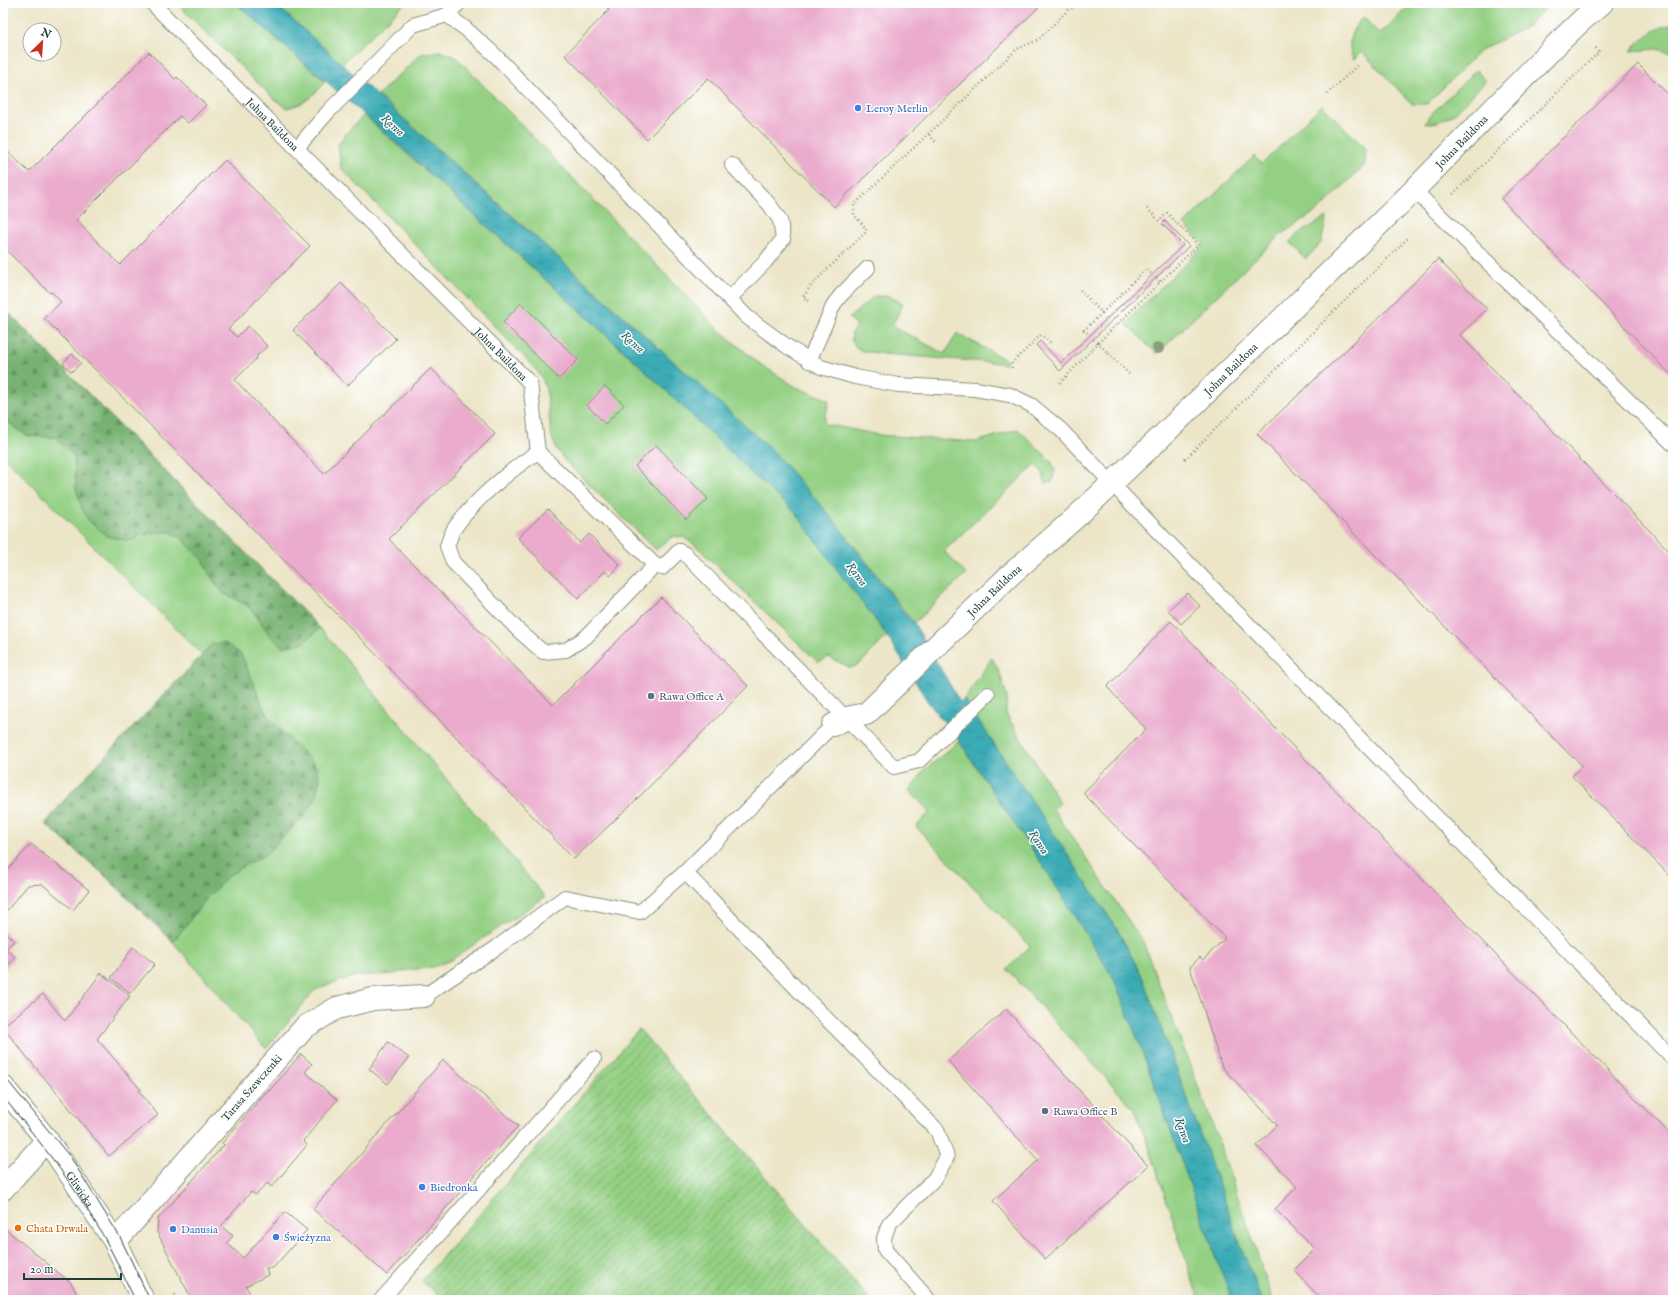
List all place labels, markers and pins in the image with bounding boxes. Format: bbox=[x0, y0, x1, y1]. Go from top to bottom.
place label: Leroy Merlin bbox=[866, 102, 928, 116]
marker: Leroy Merlin bbox=[853, 103, 863, 113]
place label: Rawa Office A bbox=[659, 690, 724, 704]
marker: Rawa Office A bbox=[646, 691, 656, 701]
place label: Rawa Office B bbox=[1053, 1105, 1117, 1119]
marker: Rawa Office B bbox=[1040, 1106, 1050, 1116]
place label: Biedronka bbox=[430, 1181, 478, 1195]
marker: Biedronka bbox=[417, 1182, 427, 1192]
place label: Chata Drwala bbox=[26, 1222, 88, 1236]
marker: Chata Drwala bbox=[13, 1223, 23, 1233]
place label: Danusia bbox=[181, 1223, 218, 1237]
marker: Danusia bbox=[168, 1224, 178, 1234]
place label: Świeżyzna bbox=[284, 1231, 331, 1245]
marker: Świeżyzna bbox=[271, 1232, 281, 1242]

